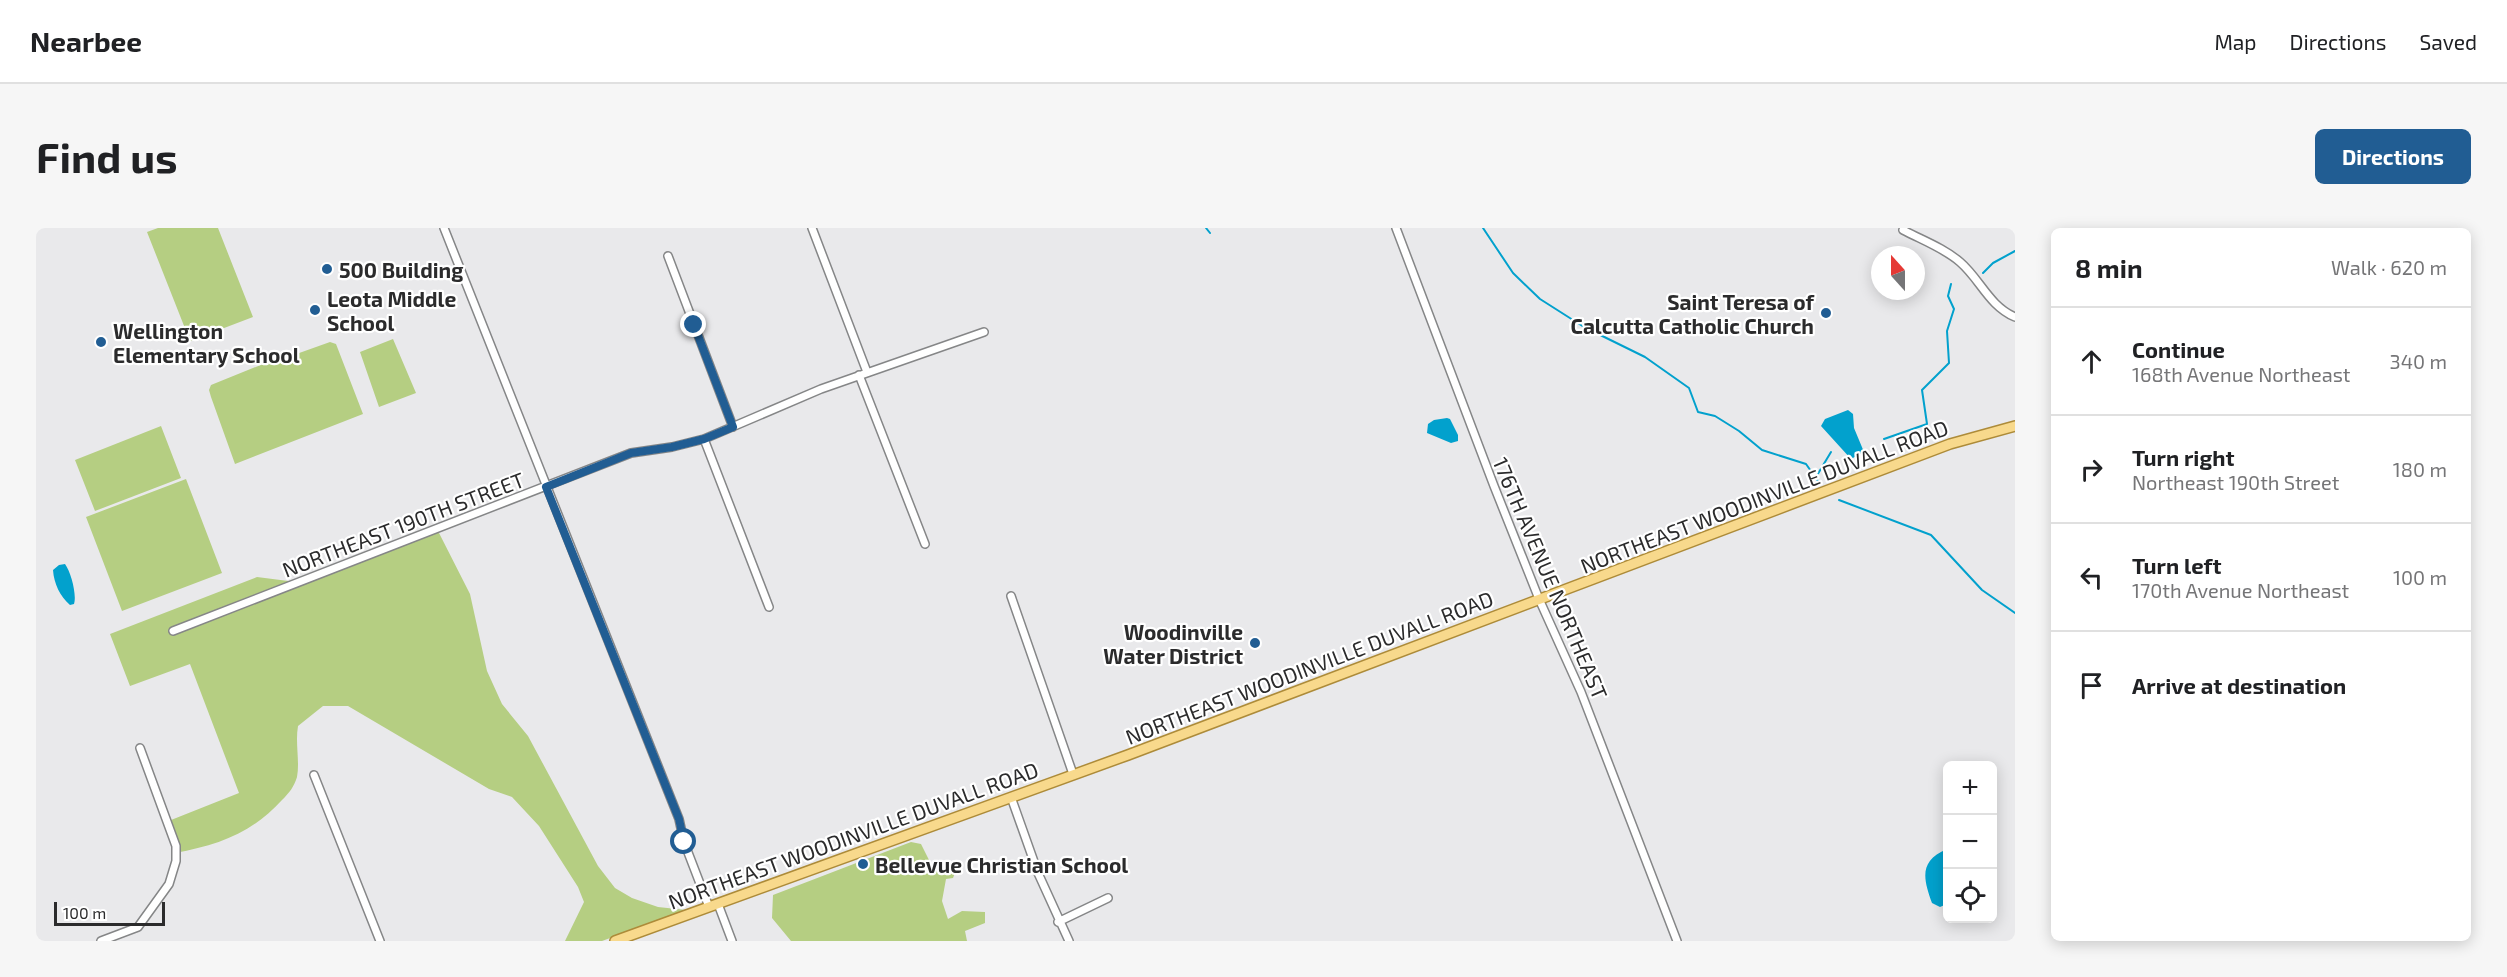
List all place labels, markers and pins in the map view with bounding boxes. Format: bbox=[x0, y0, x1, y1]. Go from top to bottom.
place label: 500 Building bbox=[339, 257, 463, 282]
marker: 500 Building bbox=[320, 262, 334, 276]
place label: Leota Middle School bbox=[327, 286, 457, 335]
place label: Saint Teresa of Calcutta Catholic Church bbox=[1571, 289, 1815, 338]
marker: Leota Middle School bbox=[308, 303, 322, 317]
marker: Saint Teresa of Calcutta Catholic Church bbox=[1819, 306, 1833, 320]
place label: Wellington Elementary School bbox=[113, 318, 300, 368]
marker: Wellington Elementary School bbox=[94, 335, 108, 349]
place label: Woodinville Water District bbox=[1103, 619, 1243, 668]
marker: Woodinville Water District bbox=[1248, 636, 1262, 650]
place label: Bellevue Christian School bbox=[875, 852, 1128, 877]
marker: Bellevue Christian School bbox=[856, 857, 870, 871]

